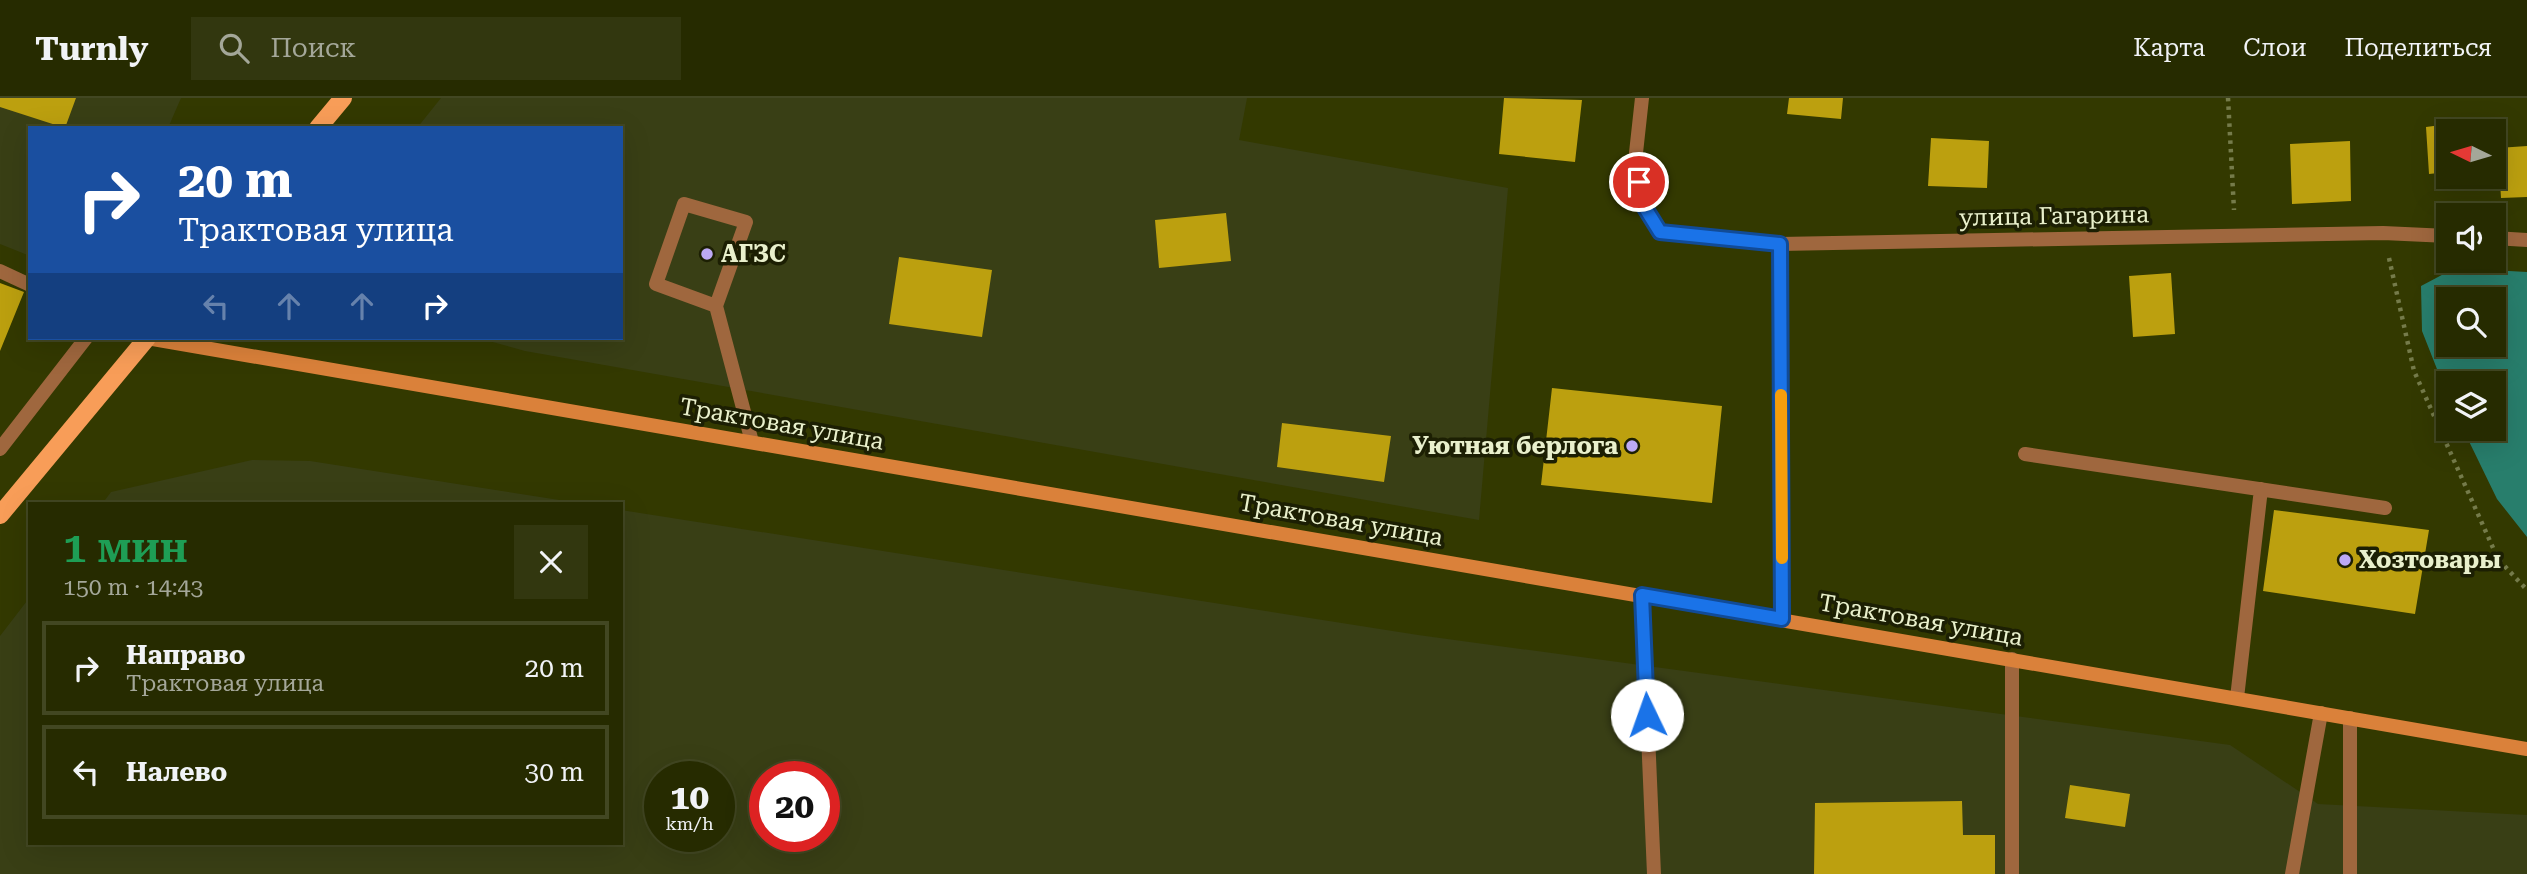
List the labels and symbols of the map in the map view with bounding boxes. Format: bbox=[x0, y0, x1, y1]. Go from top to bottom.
north arrow bbox=[2436, 119, 2506, 189]
pin bbox=[1609, 152, 1669, 212]
street label: улица Гагарина bbox=[1959, 200, 2149, 232]
place label: АГЗС bbox=[721, 240, 786, 268]
marker: АГЗС bbox=[699, 246, 715, 262]
street label: Трактовая улица bbox=[678, 392, 886, 456]
place label: Уютная берлога bbox=[1412, 432, 1618, 460]
marker: Уютная берлога bbox=[1624, 438, 1640, 454]
street label: Трактовая улица bbox=[1237, 488, 1445, 552]
place label: Хозтовары bbox=[2359, 546, 2501, 574]
marker: Хозтовары bbox=[2337, 552, 2353, 568]
street label: Трактовая улица bbox=[1817, 588, 2025, 652]
position arrow bbox=[1610, 678, 1684, 752]
speed limit sign: 20 bbox=[749, 761, 840, 852]

